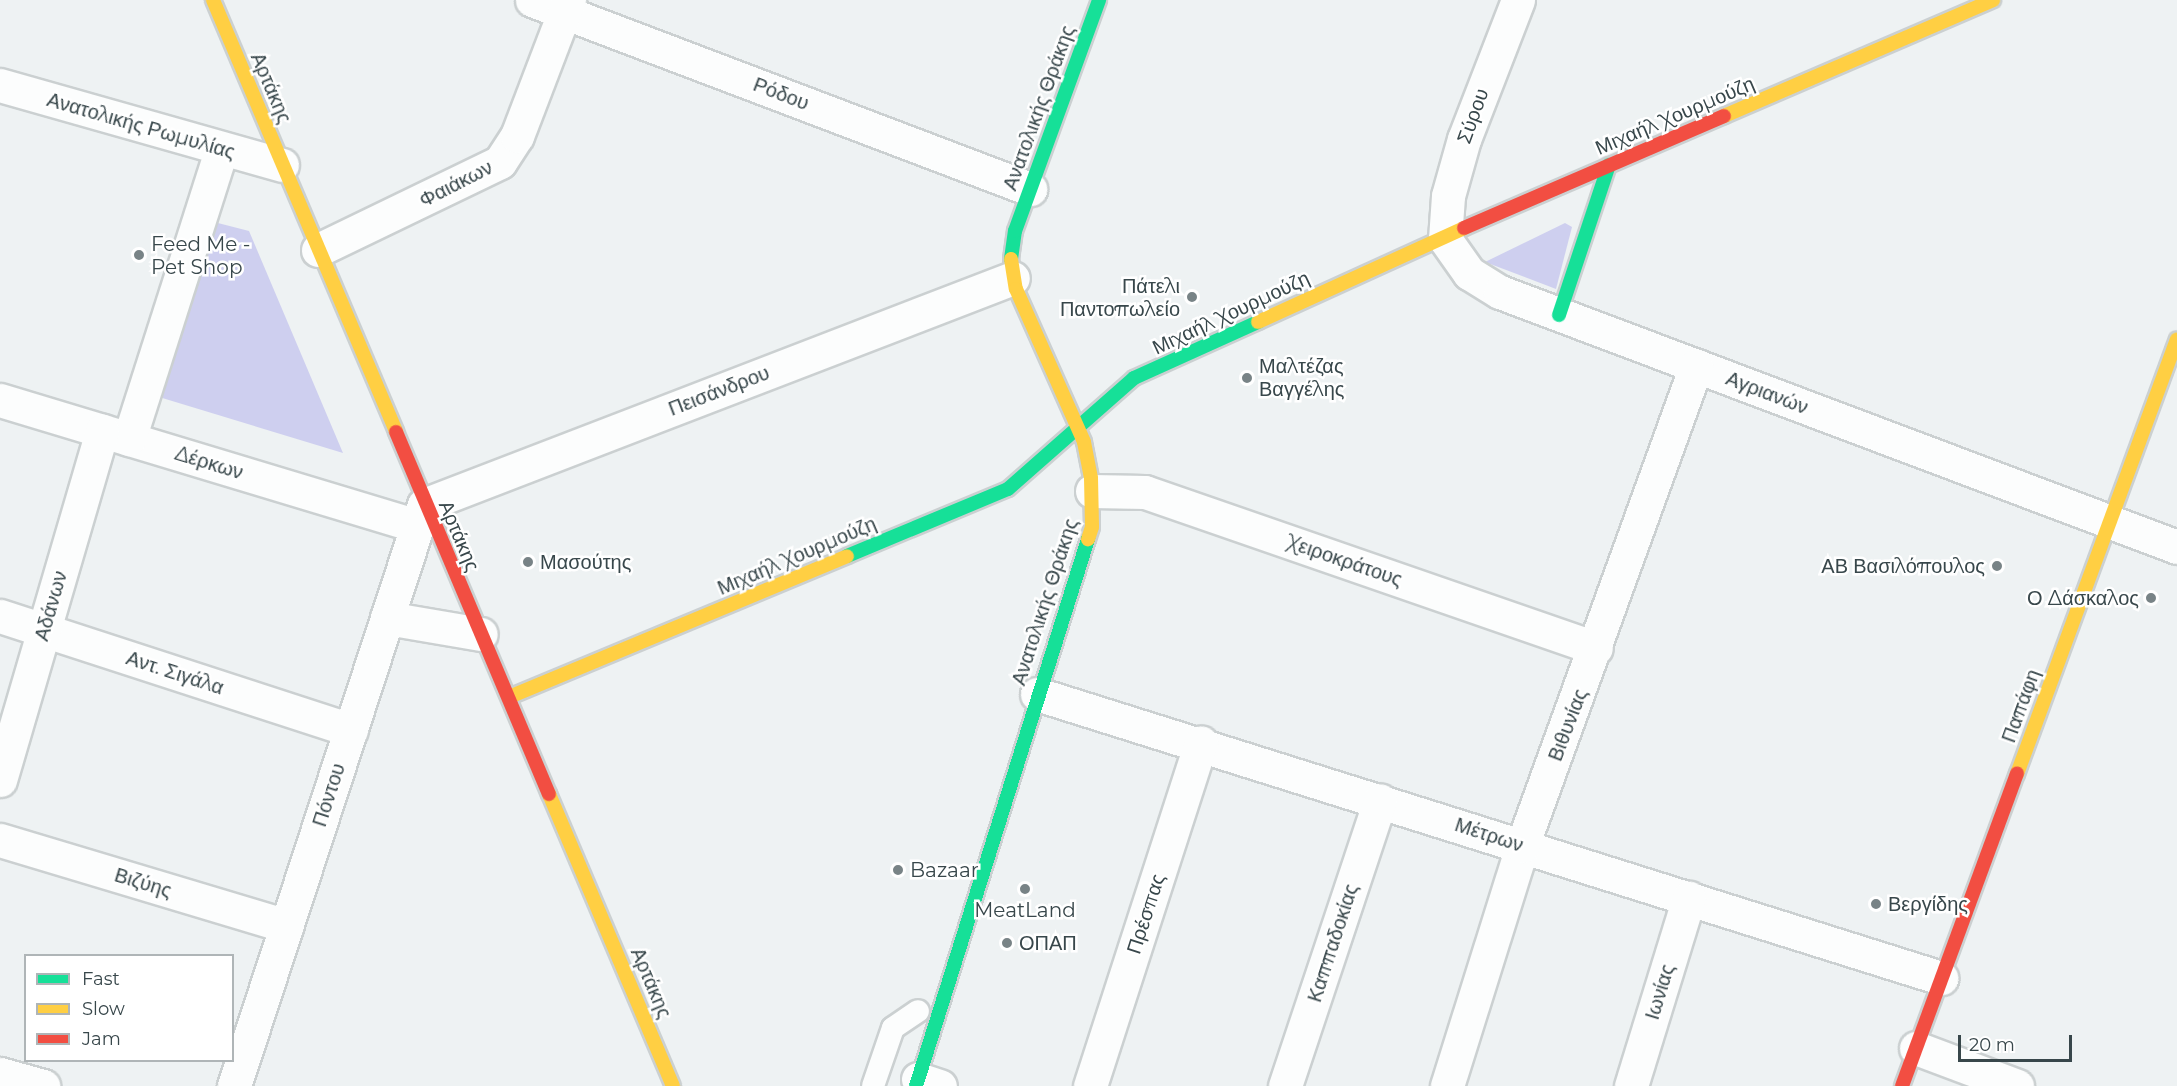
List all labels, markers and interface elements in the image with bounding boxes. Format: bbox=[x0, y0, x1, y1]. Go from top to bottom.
street label: Ανατολικής Θράκης bbox=[998, 22, 1080, 194]
street label: Αρτάκης bbox=[245, 49, 297, 127]
street label: Ρόδου bbox=[750, 72, 812, 116]
street label: Μιχαήλ Χουρμούζη bbox=[1592, 72, 1758, 160]
street label: Σύρου bbox=[1452, 85, 1494, 147]
street label: Ανατολικής Ρωμυλίας bbox=[44, 88, 238, 164]
street label: Φαιάκων bbox=[415, 155, 497, 213]
place label: Feed Me - Pet Shop bbox=[151, 232, 250, 279]
marker: Feed Me - Pet Shop bbox=[132, 248, 146, 262]
street label: Μιχαήλ Χουρμούζη bbox=[1149, 266, 1313, 360]
place label: Πάτελι Παντοπωλείο bbox=[1060, 274, 1180, 321]
marker: Πάτελι Παντοπωλείο bbox=[1185, 290, 1199, 304]
place label: Μαλτέζας Βαγγέλης bbox=[1259, 354, 1344, 401]
street label: Πεισάνδρου bbox=[665, 361, 773, 421]
street label: Αγριανών bbox=[1723, 366, 1811, 420]
marker: Μαλτέζας Βαγγέλης bbox=[1240, 371, 1254, 385]
street label: Δέρκων bbox=[172, 441, 246, 485]
street label: Αρτάκης bbox=[433, 497, 485, 575]
street label: Μιχαήλ Χουρμούζη bbox=[714, 512, 880, 600]
street label: Ανατολικής Θράκης bbox=[1007, 516, 1083, 688]
street label: Χειροκράτους bbox=[1285, 530, 1405, 592]
place label: Μασούτης bbox=[540, 550, 631, 574]
place label: ΑΒ Βασιλόπουλος bbox=[1821, 554, 1985, 578]
marker: Μασούτης bbox=[521, 555, 535, 569]
marker: ΑΒ Βασιλόπουλος bbox=[1990, 559, 2004, 573]
street label: Αδάνων bbox=[30, 568, 72, 644]
place label: Ο Δάσκαλος bbox=[2027, 586, 2139, 610]
marker: Ο Δάσκαλος bbox=[2144, 591, 2158, 605]
street label: Αντ. Σιγάλα bbox=[123, 646, 227, 700]
street label: Παπάφη bbox=[1997, 666, 2045, 746]
street label: Βιθυνίας bbox=[1543, 685, 1593, 765]
street label: Πόντου bbox=[308, 760, 350, 830]
street label: Μέτρων bbox=[1452, 813, 1526, 857]
place label: Bazaar bbox=[910, 858, 979, 882]
street label: Βιζύης bbox=[112, 863, 174, 903]
marker: Bazaar bbox=[891, 863, 905, 877]
street label: Πρέσπας bbox=[1122, 871, 1170, 957]
street label: Καππαδοκίας bbox=[1303, 881, 1363, 1005]
marker: MeatLand bbox=[1018, 882, 1032, 896]
place label: Βεργίδης bbox=[1888, 892, 1968, 916]
marker: Βεργίδης bbox=[1869, 897, 1883, 911]
place label: MeatLand bbox=[974, 898, 1076, 922]
place label: ΟΠΑΠ bbox=[1019, 931, 1077, 955]
marker: ΟΠΑΠ bbox=[1000, 936, 1014, 950]
street label: Αρτάκης bbox=[625, 944, 677, 1022]
legend bbox=[24, 954, 234, 1062]
street label: Ιωνίας bbox=[1640, 961, 1680, 1023]
text: Fast bbox=[82, 968, 120, 990]
text: Slow bbox=[82, 998, 125, 1020]
scale bar bbox=[1961, 1023, 2075, 1061]
text: Jam bbox=[82, 1028, 121, 1050]
text: 20 m bbox=[1969, 1034, 2015, 1056]

